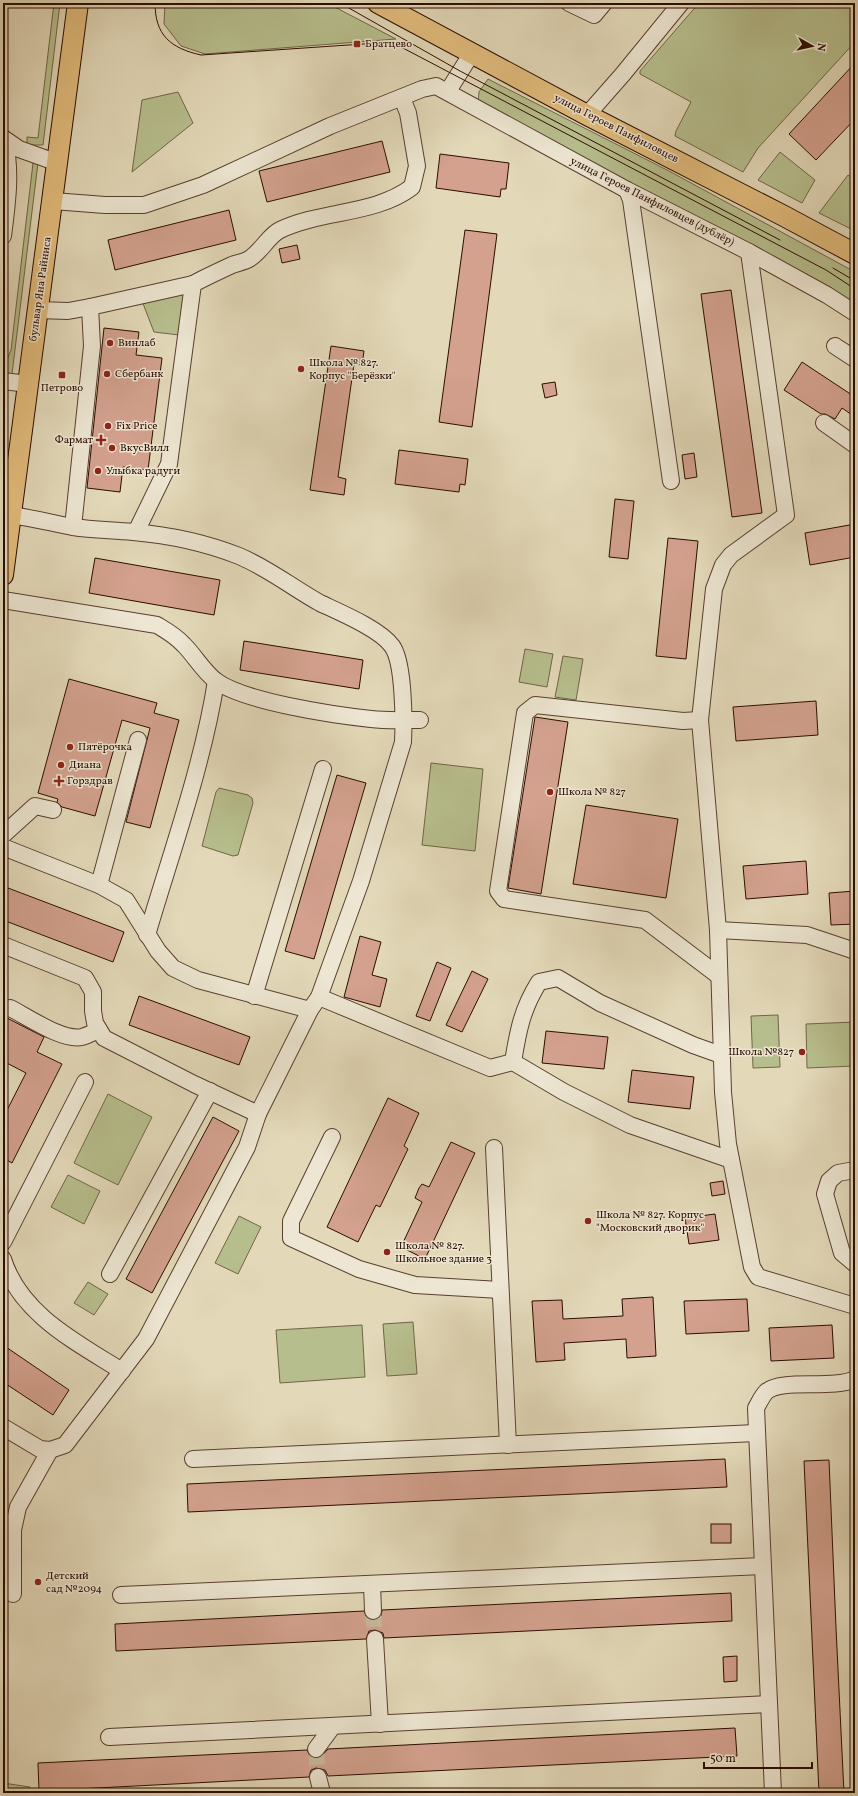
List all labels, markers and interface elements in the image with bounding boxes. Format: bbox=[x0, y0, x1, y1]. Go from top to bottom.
north arrow bbox=[792, 26, 832, 66]
place label: Братцево bbox=[365, 37, 412, 52]
marker: Братцево bbox=[352, 39, 362, 49]
text: N bbox=[812, 42, 828, 52]
street label: улица Героев Панфиловцев bbox=[551, 91, 681, 167]
street label: улица Героев Панфиловцев (дублёр) bbox=[567, 154, 737, 250]
street label: бульвар Яна Райниса bbox=[26, 235, 56, 342]
place label: Винлаб bbox=[118, 336, 156, 351]
marker: Винлаб bbox=[105, 338, 115, 348]
place label: Школа № 827. Корпус "Берёзки" bbox=[309, 356, 396, 384]
marker: Школа № 827. Корпус "Берёзки" bbox=[296, 364, 306, 374]
place label: Сбербанк bbox=[115, 367, 164, 382]
marker: Сбербанк bbox=[102, 369, 112, 379]
marker: Петрово bbox=[57, 370, 67, 380]
place label: Петрово bbox=[41, 381, 83, 396]
place label: Fix Price bbox=[116, 419, 158, 434]
marker: Fix Price bbox=[103, 421, 113, 431]
place label: Фармат bbox=[55, 433, 93, 448]
marker: Фармат bbox=[96, 435, 106, 445]
place label: ВкусВилл bbox=[120, 441, 169, 456]
marker: ВкусВилл bbox=[107, 443, 117, 453]
place label: Улыбка радуги bbox=[106, 464, 180, 479]
marker: Улыбка радуги bbox=[93, 466, 103, 476]
place label: Пятёрочка bbox=[78, 740, 132, 755]
marker: Пятёрочка bbox=[65, 742, 75, 752]
place label: Диана bbox=[69, 758, 102, 773]
marker: Диана bbox=[56, 760, 66, 770]
place label: Горздрав bbox=[67, 774, 113, 789]
marker: Горздрав bbox=[54, 776, 64, 786]
place label: Школа № 827 bbox=[558, 785, 626, 800]
marker: Школа № 827 bbox=[545, 787, 555, 797]
place label: Школа №827 bbox=[728, 1045, 794, 1060]
marker: Школа №827 bbox=[797, 1047, 807, 1057]
place label: Школа № 827. Корпус "Московский дворик" bbox=[596, 1208, 705, 1236]
marker: Школа № 827. Корпус "Московский дворик" bbox=[583, 1216, 593, 1226]
place label: Школа № 827. Школьное здание 3 bbox=[395, 1239, 492, 1267]
marker: Школа № 827. Школьное здание 3 bbox=[382, 1247, 392, 1257]
place label: Детский сад №2094 bbox=[46, 1569, 103, 1597]
marker: Детский сад №2094 bbox=[33, 1577, 43, 1587]
scale bar bbox=[704, 1744, 812, 1770]
text: 50 m bbox=[710, 1751, 736, 1767]

